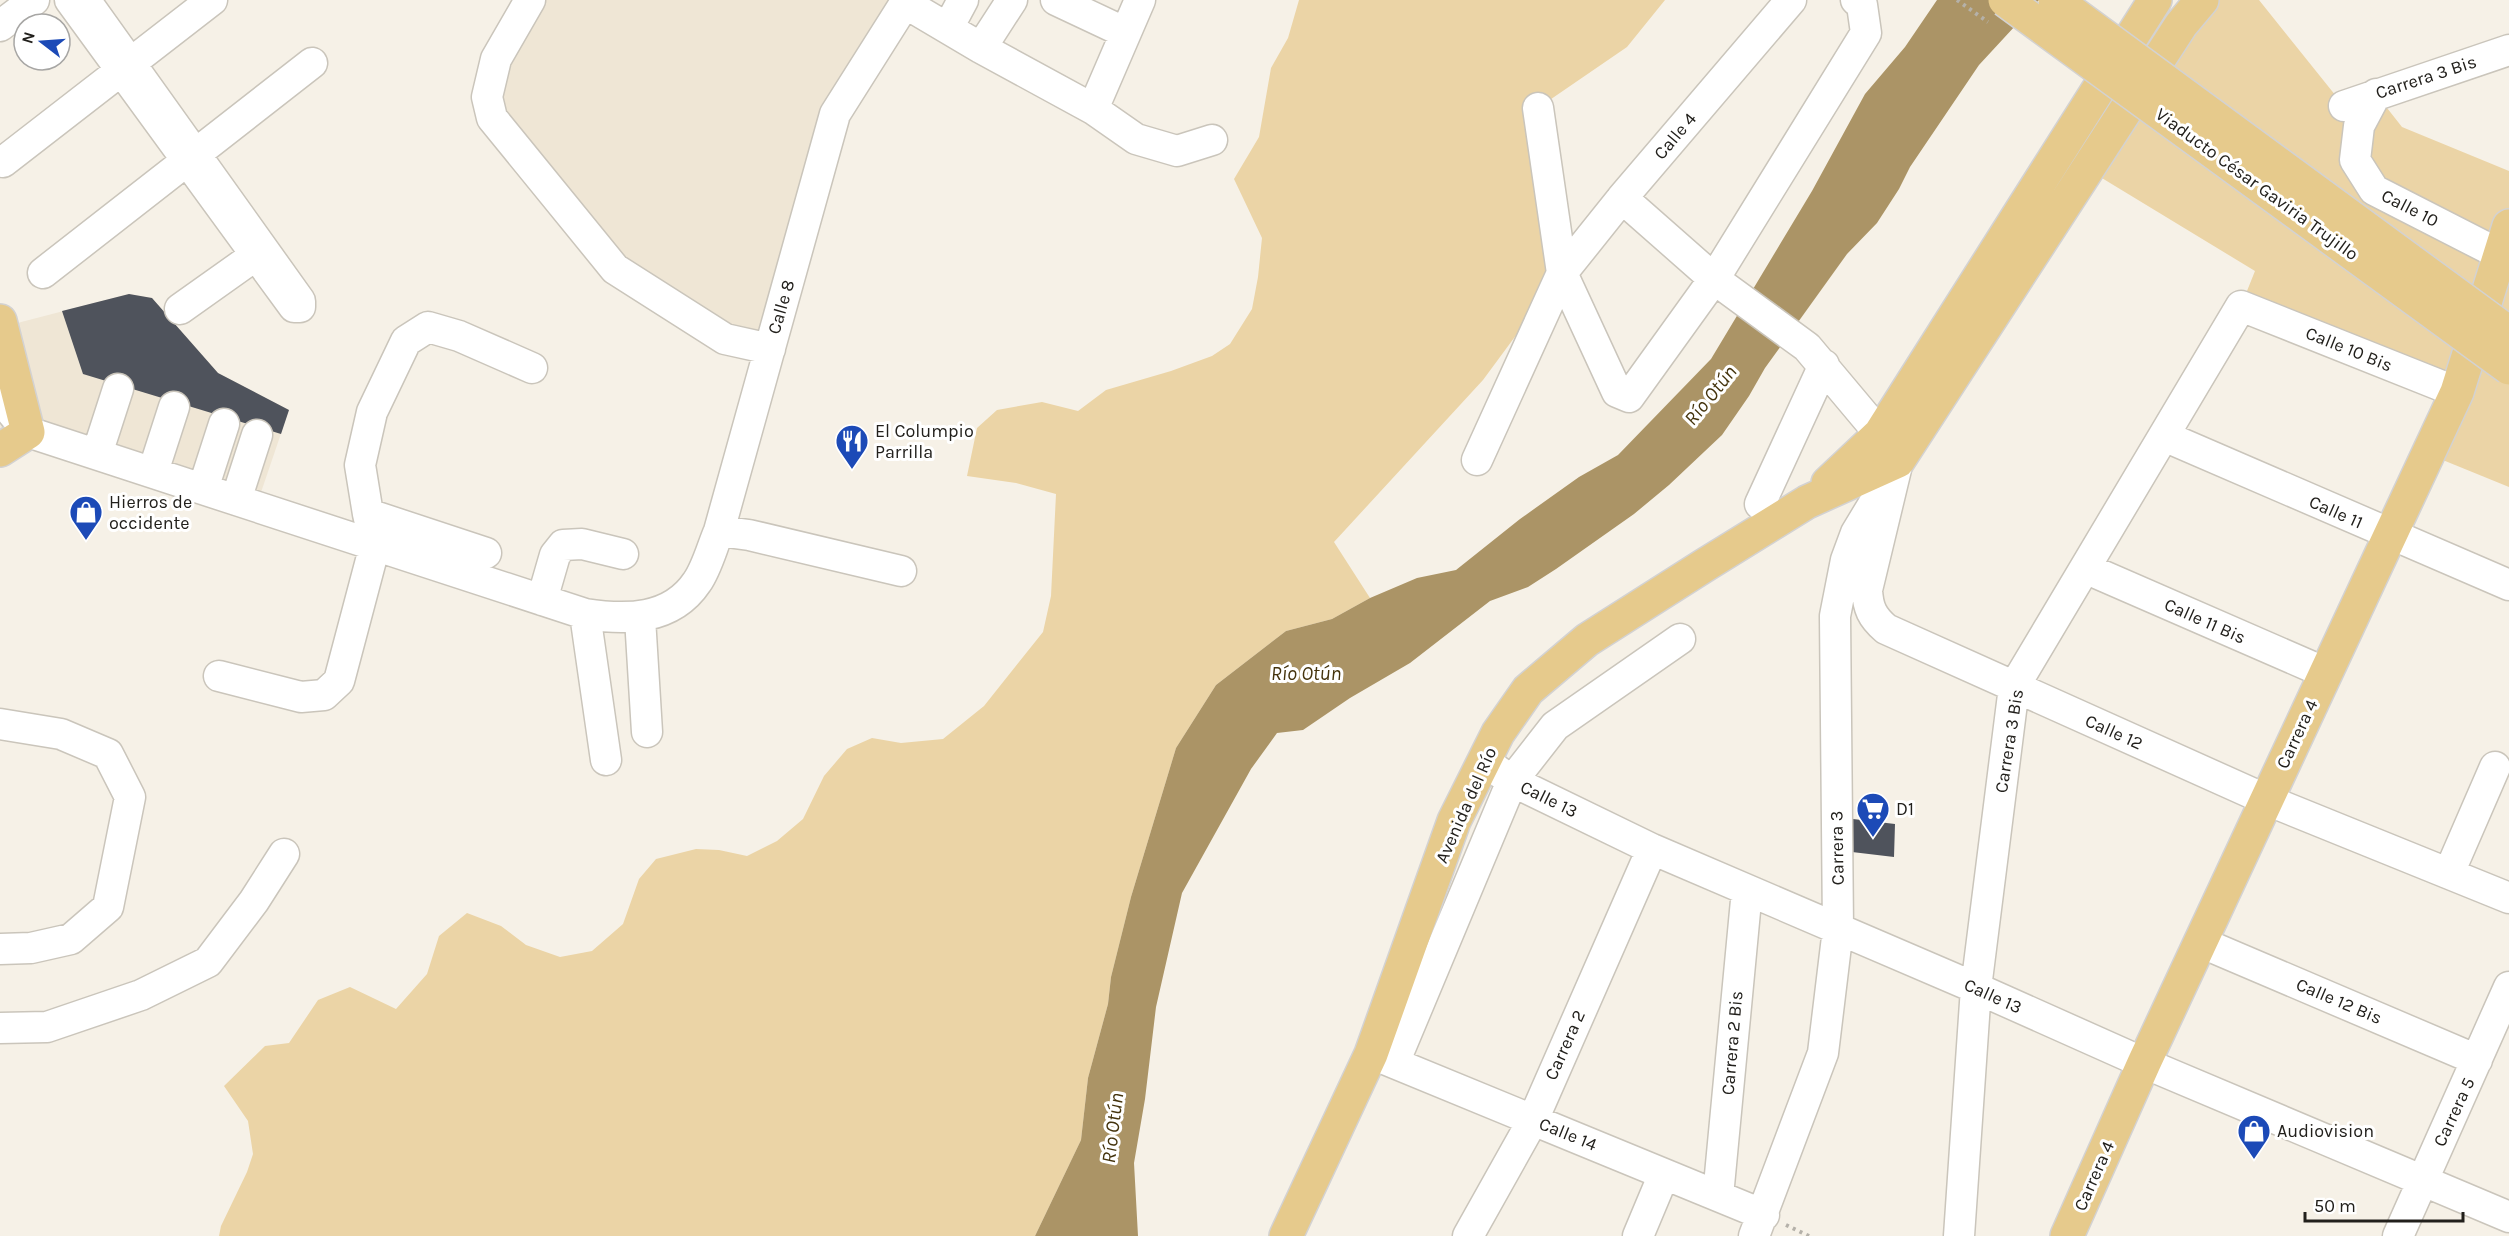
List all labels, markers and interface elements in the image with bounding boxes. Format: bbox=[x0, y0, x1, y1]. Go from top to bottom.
north arrow bbox=[12, 12, 72, 72]
text: N bbox=[17, 29, 39, 46]
street label: Carrera 3 Bis bbox=[2373, 50, 2479, 104]
street label: Viaducto César Gaviria Trujillo bbox=[2151, 103, 2363, 265]
street label: Calle 4 bbox=[1649, 108, 1701, 164]
street label: Calle 10 bbox=[2378, 184, 2442, 232]
street label: Calle 8 bbox=[763, 277, 799, 337]
street label: Calle 10 Bis bbox=[2302, 322, 2396, 376]
water label: Río Otún bbox=[1679, 361, 1742, 430]
place label: El Columpio Parrilla bbox=[875, 420, 974, 463]
restaurant icon: El Columpio Parrilla bbox=[834, 423, 870, 470]
street label: Calle 11 bbox=[2306, 490, 2366, 534]
place label: Hierros de occidente bbox=[109, 491, 192, 534]
shop icon: Hierros de occidente bbox=[68, 494, 104, 541]
street label: Calle 11 Bis bbox=[2161, 593, 2249, 649]
water label: Río Otún bbox=[1271, 662, 1341, 685]
street label: Carrera 3 Bis bbox=[1990, 688, 2028, 794]
street label: Carrera 4 bbox=[2271, 696, 2323, 772]
street label: Calle 12 bbox=[2082, 710, 2146, 754]
street label: Avenida del Río bbox=[1431, 744, 1501, 866]
street label: Calle 13 bbox=[1517, 776, 1581, 822]
supermarket icon: D1 bbox=[1855, 791, 1891, 838]
place label: D1 bbox=[1896, 798, 1914, 820]
street label: Carrera 3 bbox=[1825, 811, 1849, 885]
street label: Calle 12 Bis bbox=[2293, 973, 2385, 1029]
street label: Calle 13 bbox=[1961, 974, 2025, 1018]
street label: Carrera 2 Bis bbox=[1716, 990, 1748, 1096]
street label: Carrera 2 bbox=[1540, 1007, 1590, 1083]
street label: Carrera 5 bbox=[2428, 1074, 2480, 1150]
water label: Río Otún bbox=[1097, 1092, 1128, 1165]
street label: Calle 14 bbox=[1536, 1112, 1600, 1156]
shop icon: Audiovision bbox=[2236, 1113, 2272, 1160]
place label: Audiovision bbox=[2277, 1120, 2374, 1142]
street label: Carrera 4 bbox=[2069, 1138, 2119, 1214]
scale bar bbox=[2305, 1185, 2462, 1223]
text: 50 m bbox=[2314, 1195, 2356, 1217]

